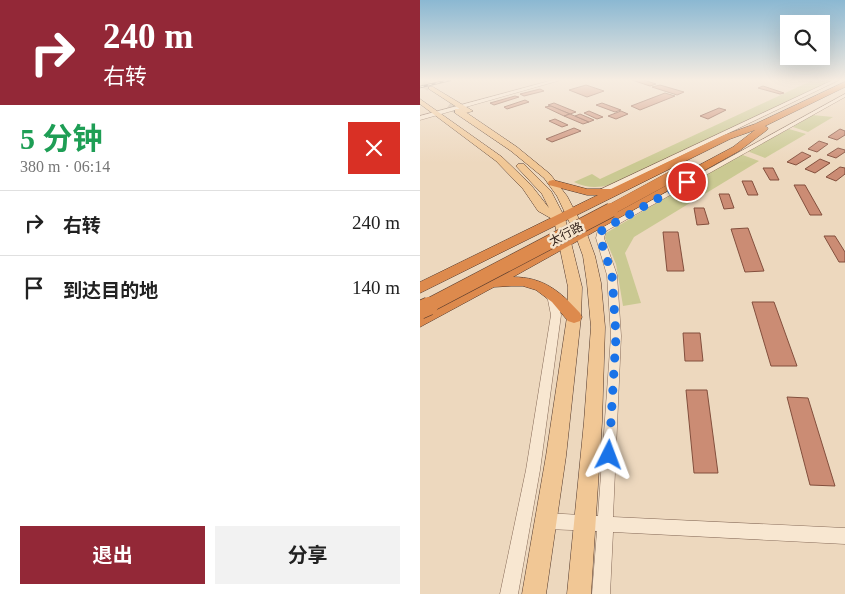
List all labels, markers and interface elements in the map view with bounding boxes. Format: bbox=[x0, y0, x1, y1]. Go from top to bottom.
map controls bbox=[780, 15, 830, 65]
button: search bbox=[780, 15, 830, 65]
text: 240 m bbox=[103, 17, 193, 56]
icon: right bbox=[20, 20, 85, 85]
text: 右转 bbox=[103, 64, 147, 89]
text: 5 分钟 bbox=[20, 122, 103, 155]
button: close bbox=[348, 122, 400, 174]
text: 380 m · 06:14 bbox=[20, 158, 110, 175]
pin bbox=[666, 161, 708, 203]
icon: arrive bbox=[673, 168, 701, 196]
icon: right bbox=[20, 209, 48, 237]
text: 240 m bbox=[352, 212, 400, 233]
text: 右转 bbox=[63, 215, 101, 236]
street label: 太行路 bbox=[547, 219, 585, 249]
icon: arrive bbox=[20, 274, 48, 302]
text: 140 m bbox=[352, 277, 400, 298]
text: 到达目的地 bbox=[63, 280, 158, 301]
position arrow bbox=[582, 428, 634, 480]
button: 退出 bbox=[20, 526, 205, 584]
button: 分享 bbox=[215, 526, 400, 584]

